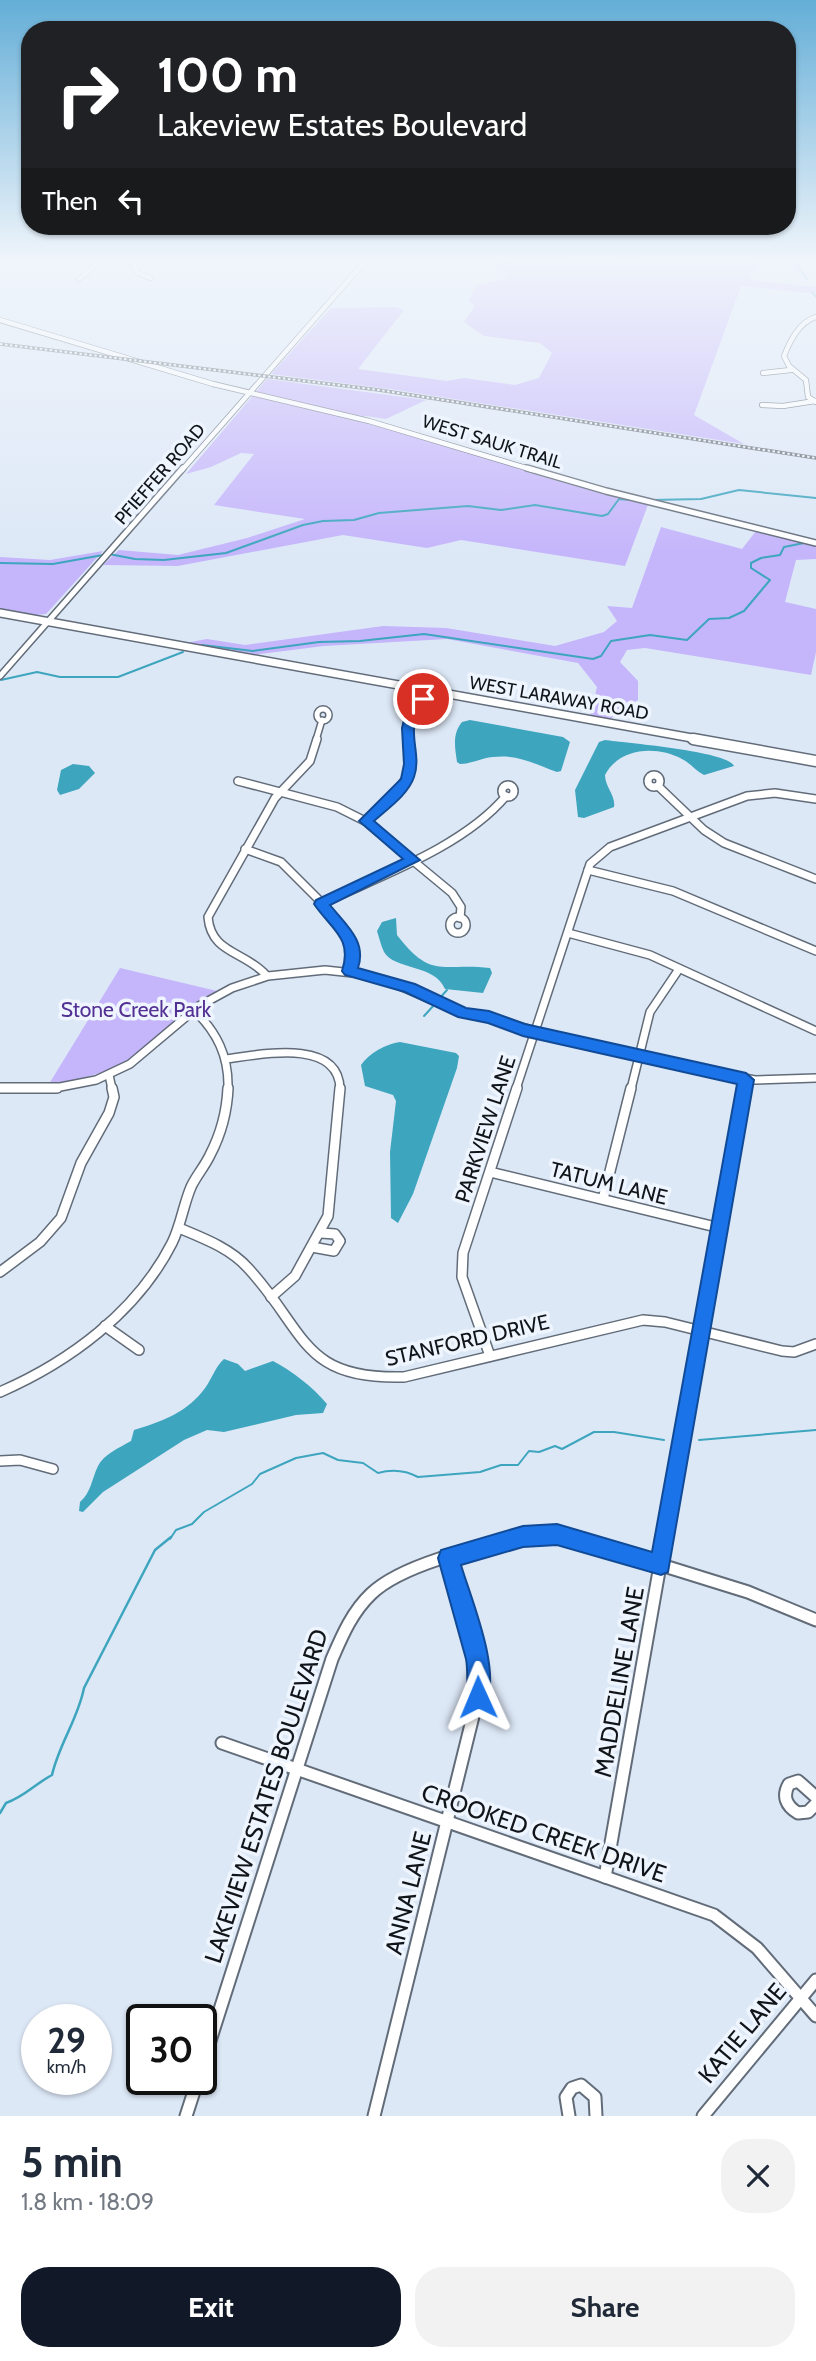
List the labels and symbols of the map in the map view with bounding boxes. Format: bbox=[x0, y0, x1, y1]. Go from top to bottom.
street label: WEST SAUK TRAIL bbox=[420, 410, 564, 474]
street label: PFIEFFER ROAD bbox=[110, 419, 210, 529]
pin bbox=[393, 669, 453, 729]
street label: WEST LARAWAY ROAD bbox=[468, 671, 650, 725]
park label: Stone Creek Park bbox=[61, 997, 212, 1022]
street label: PARKVIEW LANE bbox=[449, 1052, 521, 1206]
street label: TATUM LANE bbox=[548, 1156, 670, 1210]
street label: STANFORD DRIVE bbox=[383, 1309, 551, 1371]
street label: MADDELINE LANE bbox=[588, 1584, 650, 1780]
street label: LAKEVIEW ESTATES BOULEVARD bbox=[198, 1625, 334, 1967]
position arrow bbox=[441, 1660, 515, 1734]
street label: CROOKED CREEK DRIVE bbox=[418, 1777, 670, 1889]
street label: ANNA LANE bbox=[379, 1828, 437, 1958]
street label: KATIE LANE bbox=[692, 1977, 792, 2089]
speed limit sign: 30 bbox=[126, 2004, 217, 2095]

